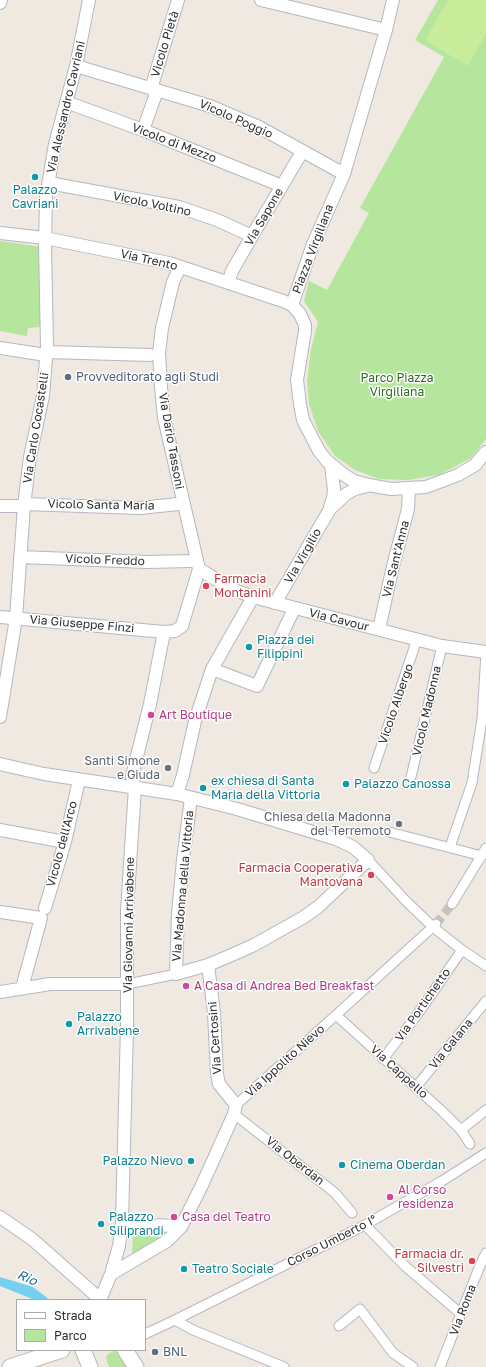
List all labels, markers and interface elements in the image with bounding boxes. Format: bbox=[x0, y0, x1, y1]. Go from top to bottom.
street label: Vicolo Pietà bbox=[148, 9, 182, 79]
street label: Via Alessandro Cavriani bbox=[44, 39, 88, 175]
street label: Vicolo Poggio bbox=[197, 96, 275, 142]
street label: Vicolo di Mezzo bbox=[130, 120, 218, 166]
marker: Palazzo Cavriani bbox=[30, 172, 40, 182]
place label: Palazzo Cavriani bbox=[12, 183, 58, 211]
street label: Via Sapone bbox=[242, 186, 286, 248]
street label: Vicolo Voltino bbox=[112, 189, 192, 219]
street label: Piazza Virgiliana bbox=[289, 202, 337, 296]
street label: Via Trento bbox=[119, 246, 179, 274]
place label: Provveditorato agli Studi bbox=[76, 370, 219, 384]
street label: Via Carlo Cocastelli bbox=[20, 371, 52, 485]
park label: Parco Piazza Virgiliana bbox=[361, 371, 433, 399]
marker: Provveditorato agli Studi bbox=[63, 372, 73, 382]
street label: Via Dario Tassoni bbox=[155, 392, 187, 490]
street label: Vicolo Santa Maria bbox=[47, 497, 155, 513]
street label: Via Sant'Anna bbox=[379, 519, 413, 599]
street label: Via Virgilio bbox=[281, 526, 325, 586]
street label: Vicolo Freddo bbox=[65, 551, 145, 569]
place label: Farmacia Montanini bbox=[214, 572, 272, 600]
marker: Farmacia Montanini bbox=[201, 581, 211, 591]
street label: Via Cavour bbox=[307, 606, 371, 634]
street label: Via Giuseppe Finzi bbox=[29, 612, 135, 636]
place label: Piazza dei Filippini bbox=[257, 633, 315, 661]
marker: Piazza dei Filippini bbox=[244, 642, 254, 652]
street label: Vicolo Albergo bbox=[376, 662, 416, 746]
street label: Vicolo Madonna bbox=[410, 664, 444, 758]
place label: Art Boutique bbox=[159, 708, 232, 722]
marker: Art Boutique bbox=[146, 710, 156, 720]
place label: Santi Simone e Giuda bbox=[84, 754, 160, 782]
marker: Santi Simone e Giuda bbox=[163, 763, 173, 773]
place label: ex chiesa di Santa Maria della Vittoria bbox=[211, 774, 320, 802]
place label: Palazzo Canossa bbox=[354, 777, 451, 791]
marker: Palazzo Canossa bbox=[341, 779, 351, 789]
marker: ex chiesa di Santa Maria della Vittoria bbox=[198, 783, 208, 793]
street label: Vicolo dell'Arco bbox=[44, 799, 80, 889]
street label: Via Madonna della Vittoria bbox=[169, 810, 197, 962]
place label: Chiesa della Madonna del Terremoto bbox=[264, 810, 391, 838]
marker: Chiesa della Madonna del Terremoto bbox=[394, 819, 404, 829]
street label: Via Giovanni Arrivabene bbox=[121, 857, 137, 993]
place label: Farmacia Cooperativa Mantovana bbox=[238, 861, 363, 889]
marker: Farmacia Cooperativa Mantovana bbox=[366, 870, 376, 880]
street label: Via Portichetto bbox=[392, 965, 454, 1045]
place label: A Casa di Andrea Bed Breakfast bbox=[194, 979, 374, 993]
marker: A Casa di Andrea Bed Breakfast bbox=[181, 981, 191, 991]
street label: Via Certosini bbox=[205, 1001, 225, 1075]
place label: Palazzo Arrivabene bbox=[77, 1010, 139, 1038]
street label: Via Galana bbox=[426, 1016, 476, 1072]
marker: Palazzo Arrivabene bbox=[64, 1019, 74, 1029]
street label: Via Ippolito Nievo bbox=[242, 1022, 328, 1100]
street label: Via Cappello bbox=[367, 1042, 431, 1102]
street label: Via Oberdan bbox=[263, 1134, 327, 1188]
place label: Palazzo Nievo bbox=[103, 1154, 183, 1168]
marker: Palazzo Nievo bbox=[186, 1156, 196, 1166]
place label: Cinema Oberdan bbox=[350, 1158, 445, 1172]
marker: Cinema Oberdan bbox=[337, 1160, 347, 1170]
place label: Al Corso residenza bbox=[398, 1183, 454, 1211]
marker: Al Corso residenza bbox=[385, 1192, 395, 1202]
place label: Palazzo Siliprandi bbox=[109, 1210, 164, 1238]
place label: Casa del Teatro bbox=[182, 1210, 271, 1224]
marker: Casa del Teatro bbox=[169, 1212, 179, 1222]
street label: Corso Umberto I° bbox=[285, 1212, 379, 1270]
marker: Palazzo Siliprandi bbox=[96, 1219, 106, 1229]
place label: Farmacia dr. Silvestri bbox=[394, 1247, 464, 1275]
marker: Farmacia dr. Silvestri bbox=[467, 1256, 477, 1266]
place label: Teatro Sociale bbox=[192, 1262, 274, 1276]
marker: Teatro Sociale bbox=[179, 1264, 189, 1274]
water label: Rio bbox=[15, 1267, 39, 1289]
street label: Via Roma bbox=[447, 1282, 479, 1338]
legend bbox=[16, 1299, 146, 1351]
text: Strada bbox=[54, 1308, 92, 1323]
text: Parco bbox=[54, 1328, 87, 1343]
place label: BNL bbox=[163, 1345, 187, 1359]
marker: BNL bbox=[150, 1347, 160, 1357]

